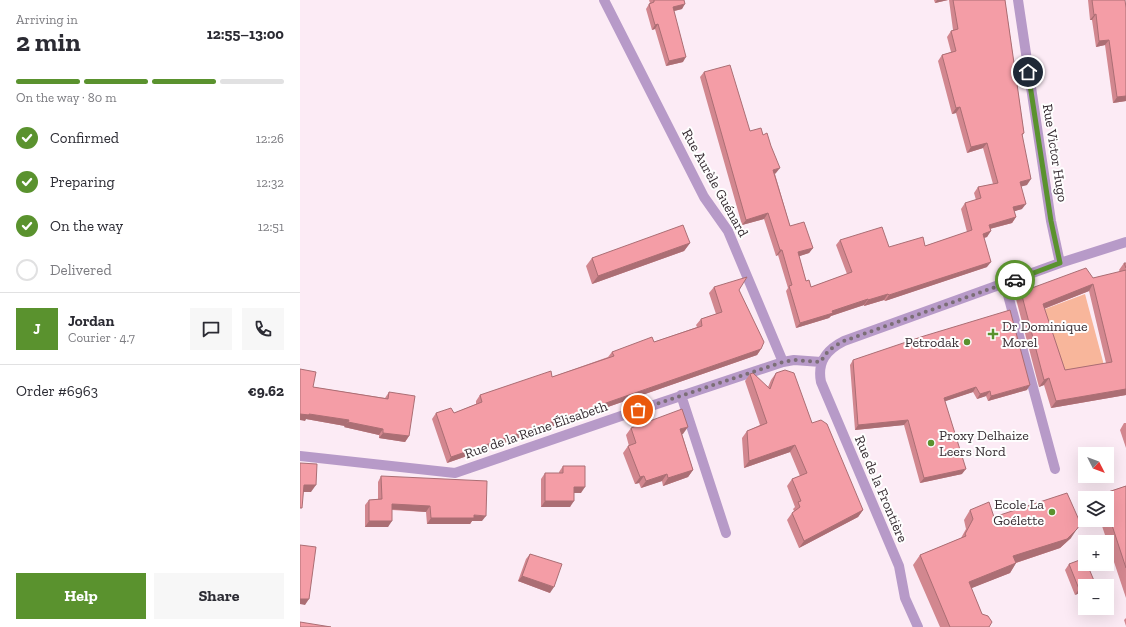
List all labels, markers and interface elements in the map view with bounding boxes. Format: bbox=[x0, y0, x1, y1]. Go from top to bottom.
text: Arriving in bbox=[16, 12, 78, 27]
text: 12:55–13:00 bbox=[207, 25, 284, 43]
text: 2 min bbox=[16, 26, 81, 58]
pin bbox=[1011, 55, 1045, 89]
icon: home bbox=[1017, 61, 1039, 83]
text: On the way · 80 m bbox=[16, 90, 116, 105]
street label: Rue Victor Hugo bbox=[1039, 103, 1071, 203]
street label: Rue Aurèle Guénard bbox=[678, 126, 752, 240]
icon: check bbox=[16, 127, 38, 149]
text: Confirmed bbox=[50, 129, 119, 147]
text: 12:26 bbox=[256, 131, 284, 146]
icon: check bbox=[16, 171, 38, 193]
text: Preparing bbox=[50, 173, 115, 191]
text: 12:32 bbox=[256, 175, 284, 190]
icon: check bbox=[16, 215, 38, 237]
text: On the way bbox=[50, 217, 123, 235]
text: 12:51 bbox=[258, 219, 284, 234]
courier bbox=[995, 260, 1035, 300]
text: Delivered bbox=[50, 261, 112, 279]
icon: car bbox=[1004, 269, 1026, 291]
button: chat bbox=[190, 308, 232, 350]
button: phone bbox=[242, 308, 284, 350]
text: Jordan bbox=[68, 312, 114, 330]
place label: Dr Dominique Morel bbox=[1002, 318, 1088, 351]
text: J bbox=[33, 320, 41, 338]
marker: Dr Dominique Morel bbox=[987, 328, 999, 340]
text: Courier · 4.7 bbox=[68, 330, 135, 345]
place label: Petrodak bbox=[905, 334, 960, 351]
marker: Petrodak bbox=[962, 337, 972, 347]
text: Order #6963 bbox=[16, 382, 98, 400]
text: €9.62 bbox=[248, 382, 284, 400]
pin bbox=[621, 393, 655, 427]
street label: Rue de la Reine Élisabeth bbox=[462, 397, 610, 462]
icon: bag bbox=[627, 399, 649, 421]
place label: Proxy Delhaize Leers Nord bbox=[939, 427, 1029, 460]
street label: Rue de la Frontière bbox=[851, 433, 911, 545]
marker: Proxy Delhaize Leers Nord bbox=[926, 438, 936, 448]
north arrow bbox=[1078, 447, 1114, 483]
map controls bbox=[1078, 447, 1114, 615]
button: layers bbox=[1078, 491, 1114, 527]
place label: Ecole La Goélette bbox=[993, 496, 1044, 529]
marker: Ecole La Goélette bbox=[1047, 507, 1057, 517]
button: + bbox=[1078, 535, 1114, 571]
button: Help bbox=[16, 573, 146, 619]
button: Share bbox=[154, 573, 284, 619]
button: − bbox=[1078, 579, 1114, 615]

